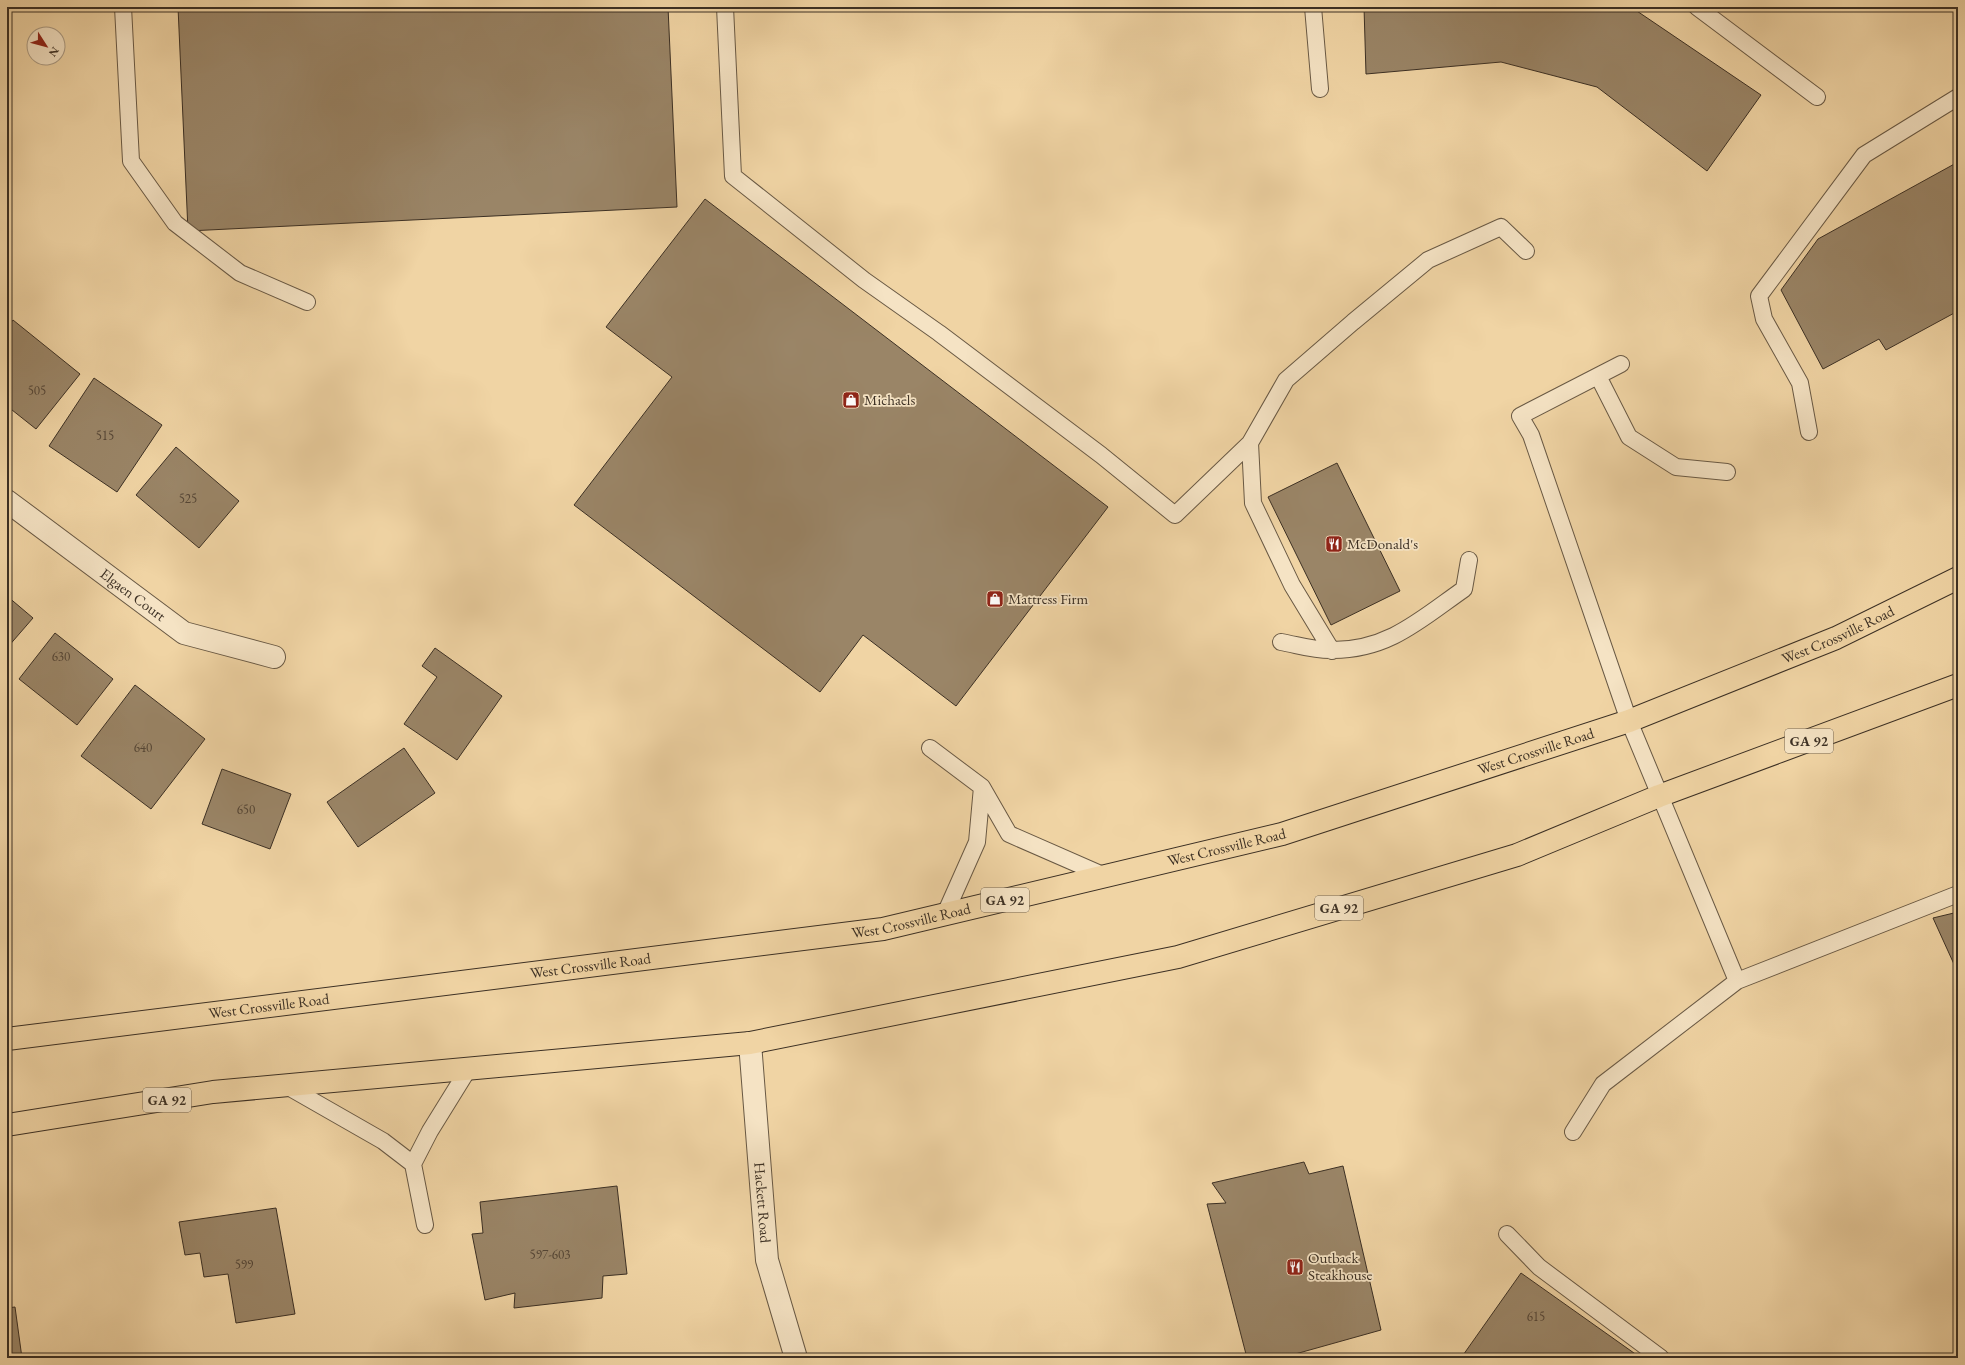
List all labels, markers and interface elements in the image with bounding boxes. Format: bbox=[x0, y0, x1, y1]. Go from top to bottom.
north arrow bbox=[26, 26, 66, 66]
text: N bbox=[46, 44, 62, 60]
house number: 505 bbox=[28, 382, 46, 399]
shop icon: Michaels bbox=[841, 390, 861, 410]
place label: Michaels bbox=[864, 390, 915, 409]
house number: 515 bbox=[96, 427, 114, 444]
house number: 525 bbox=[179, 490, 197, 507]
restaurant icon: McDonald's bbox=[1324, 534, 1344, 554]
place label: McDonald's bbox=[1347, 534, 1418, 553]
street label: Elgaen Court bbox=[97, 564, 170, 625]
shop icon: Mattress Firm bbox=[985, 589, 1005, 609]
place label: Mattress Firm bbox=[1008, 589, 1089, 608]
street label: West Crossville Road bbox=[1779, 601, 1897, 668]
house number: 630 bbox=[52, 648, 70, 665]
street label: West Crossville Road bbox=[1475, 723, 1597, 779]
road number: GA 92 bbox=[1785, 729, 1833, 753]
house number: 640 bbox=[134, 739, 152, 756]
house number: 650 bbox=[237, 801, 255, 818]
street label: West Crossville Road bbox=[1165, 823, 1288, 870]
road number: GA 92 bbox=[981, 888, 1029, 912]
road number: GA 92 bbox=[1315, 896, 1363, 920]
street label: West Crossville Road bbox=[850, 898, 973, 942]
street label: West Crossville Road bbox=[529, 948, 652, 982]
street label: West Crossville Road bbox=[208, 989, 331, 1023]
road number: GA 92 bbox=[143, 1088, 191, 1112]
street label: Hackett Road bbox=[750, 1161, 776, 1244]
house number: 597-603 bbox=[529, 1246, 571, 1263]
place label: Outback Steakhouse bbox=[1308, 1248, 1372, 1284]
house number: 599 bbox=[235, 1256, 254, 1273]
restaurant icon: Outback Steakhouse bbox=[1285, 1257, 1305, 1277]
house number: 615 bbox=[1527, 1308, 1545, 1325]

